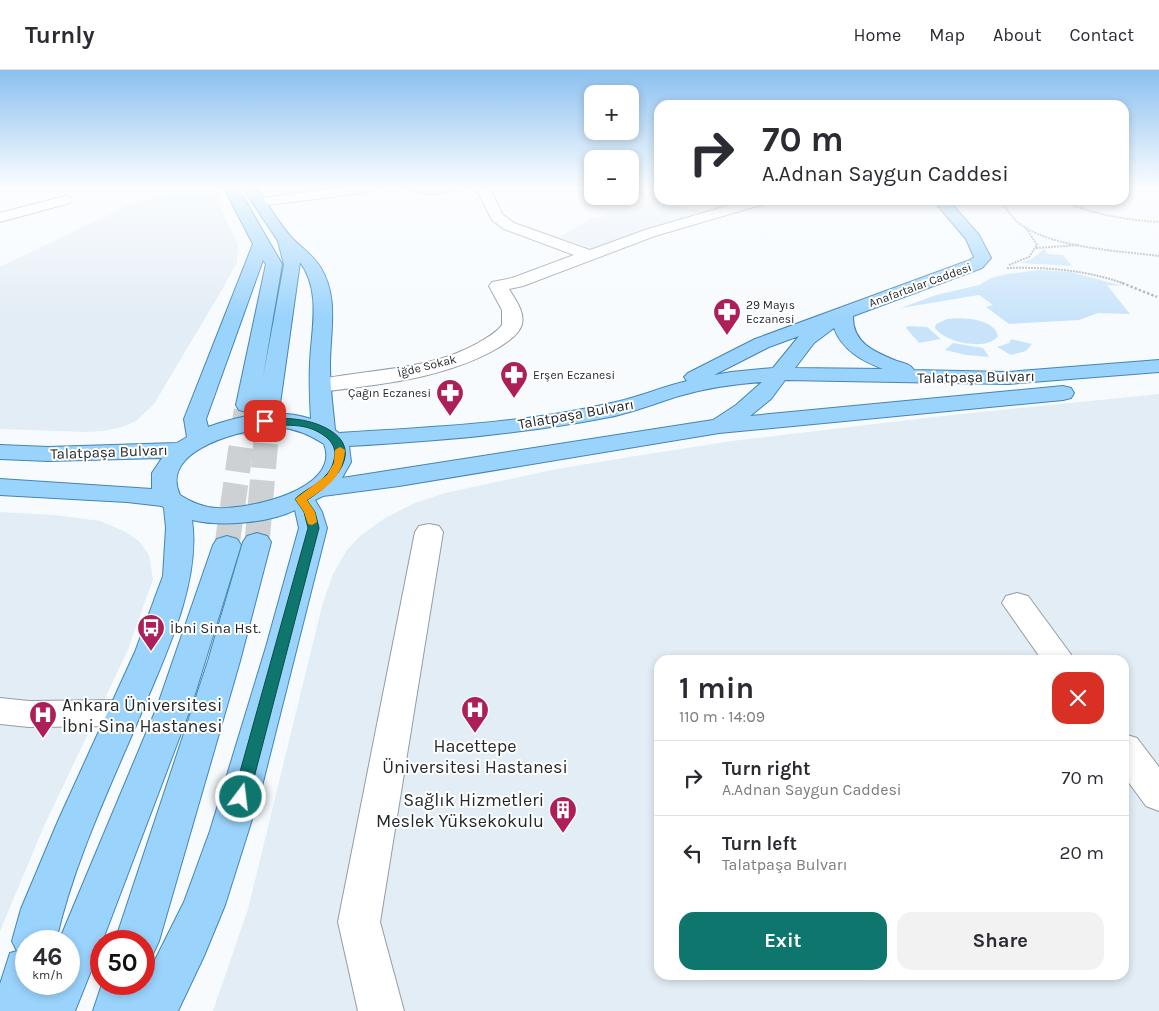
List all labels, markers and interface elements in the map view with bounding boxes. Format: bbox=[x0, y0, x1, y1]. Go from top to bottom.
text: Turnly bbox=[25, 21, 95, 49]
text: Home bbox=[853, 24, 901, 46]
text: Map bbox=[929, 24, 965, 46]
text: About bbox=[993, 24, 1042, 46]
text: Contact bbox=[1070, 24, 1134, 46]
map controls bbox=[584, 85, 639, 205]
button: + bbox=[584, 85, 639, 140]
text: 70 m bbox=[762, 119, 844, 160]
icon: right bbox=[679, 120, 744, 185]
button: − bbox=[584, 150, 639, 205]
text: A.Adnan Saygun Caddesi bbox=[762, 161, 1009, 187]
street label: Anafartalar Caddesi bbox=[867, 260, 973, 310]
pharmacy icon: 29 Mayıs Eczanesi bbox=[712, 297, 742, 336]
place label: 29 Mayıs Eczanesi bbox=[746, 298, 795, 326]
street label: İğde Sokak bbox=[396, 352, 458, 380]
pharmacy icon: Erşen Eczanesi bbox=[499, 360, 529, 399]
street label: Talatpaşa Bulvarı bbox=[917, 367, 1035, 387]
place label: Erşen Eczanesi bbox=[533, 368, 615, 382]
pharmacy icon: Çağın Eczanesi bbox=[435, 378, 465, 417]
place label: Çağın Eczanesi bbox=[348, 386, 431, 400]
street label: Talatpaşa Bulvarı bbox=[517, 395, 635, 433]
pin bbox=[244, 400, 286, 442]
icon: arrive bbox=[251, 407, 279, 435]
street label: Talatpaşa Bulvarı bbox=[50, 441, 168, 463]
bus stop icon: İbni Sina Hst. bbox=[136, 613, 166, 652]
place label: İbni Sina Hst. bbox=[170, 619, 261, 637]
text: 1 min bbox=[679, 670, 754, 706]
button: close bbox=[1052, 672, 1104, 724]
place label: Ankara Üniversitesi İbni Sina Hastanesi bbox=[62, 694, 223, 737]
hospital icon: Hacettepe Üniversitesi Hastanesi bbox=[460, 695, 490, 734]
hospital icon: Ankara Üniversitesi İbni Sina Hastanesi bbox=[28, 700, 58, 739]
text: 110 m · 14:09 bbox=[679, 707, 765, 726]
place label: Hacettepe Üniversitesi Hastanesi bbox=[382, 735, 568, 778]
text: Turn right bbox=[722, 758, 811, 780]
icon: right bbox=[679, 764, 707, 792]
text: 70 m bbox=[1062, 767, 1104, 789]
position arrow bbox=[214, 770, 266, 822]
text: A.Adnan Saygun Caddesi bbox=[722, 780, 902, 799]
place label: Sağlık Hizmetleri Meslek Yüksekokulu bbox=[376, 789, 544, 832]
building icon: Sağlık Hizmetleri Meslek Yüksekokulu bbox=[548, 795, 578, 834]
text: Turn left bbox=[722, 833, 797, 855]
icon: left bbox=[679, 839, 707, 867]
text: 20 m bbox=[1059, 842, 1104, 864]
text: Talatpaşa Bulvarı bbox=[722, 855, 847, 874]
button: Exit bbox=[679, 912, 887, 970]
button: Share bbox=[897, 912, 1104, 970]
speed limit sign: 50 bbox=[90, 930, 155, 995]
text: 46 bbox=[32, 942, 63, 971]
text: km/h bbox=[32, 968, 63, 982]

